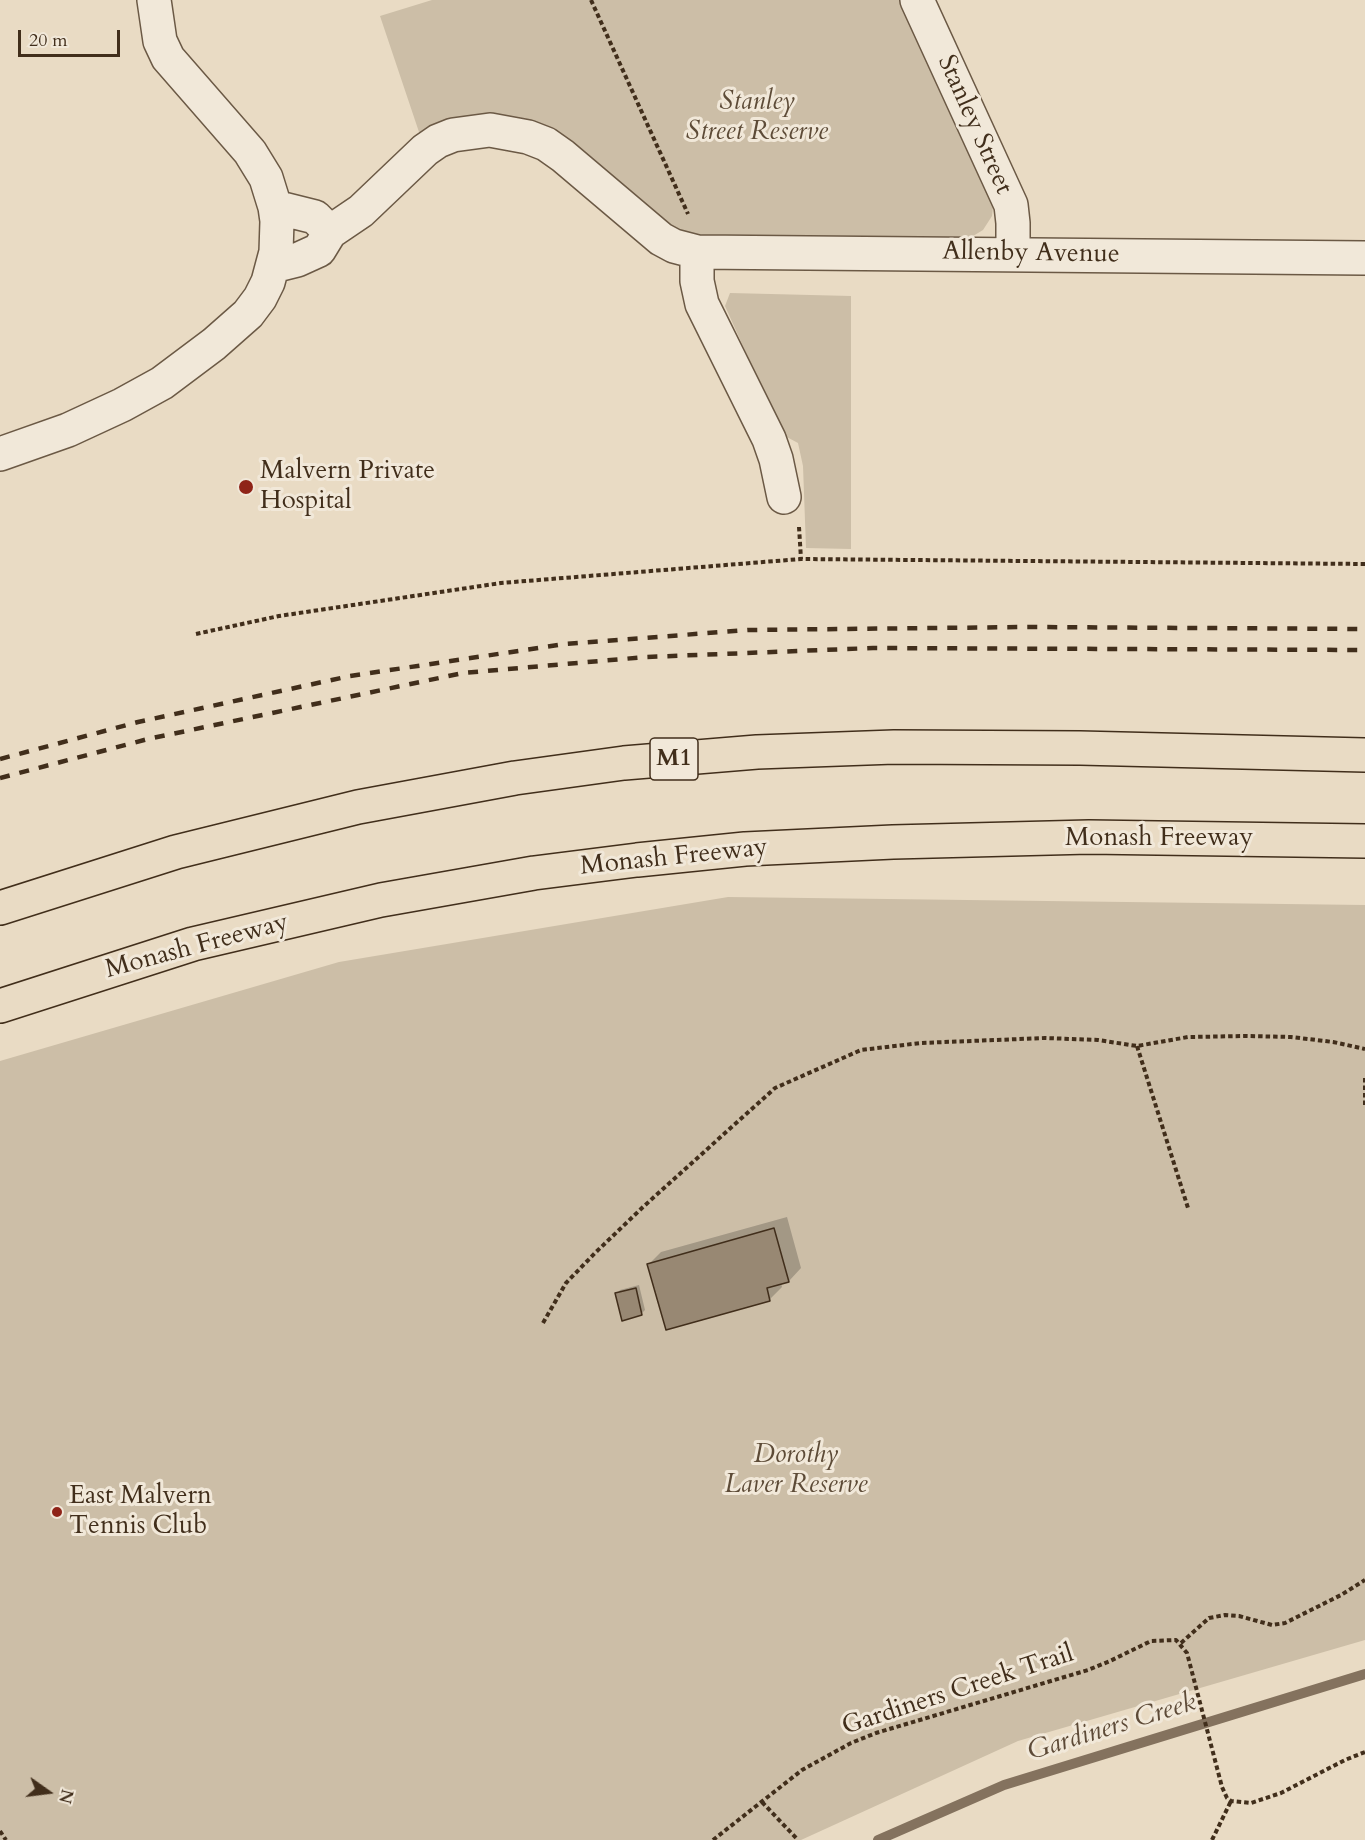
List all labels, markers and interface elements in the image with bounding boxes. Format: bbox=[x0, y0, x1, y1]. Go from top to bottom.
scale bar bbox=[21, 18, 123, 56]
text: 20 m bbox=[29, 28, 68, 53]
street label: Stanley Street bbox=[929, 51, 1019, 199]
park label: Stanley Street Reserve bbox=[686, 87, 828, 148]
street label: Allenby Avenue bbox=[942, 237, 1120, 271]
place label: Malvern Private Hospital bbox=[260, 456, 435, 518]
marker: Malvern Private Hospital bbox=[237, 478, 255, 496]
road number: M1 bbox=[650, 738, 698, 780]
street label: Monash Freeway bbox=[1065, 823, 1253, 855]
street label: Monash Freeway bbox=[579, 833, 769, 883]
street label: Monash Freeway bbox=[102, 908, 292, 986]
park label: Dorothy Laver Reserve bbox=[724, 1440, 868, 1502]
place label: East Malvern Tennis Club bbox=[69, 1481, 212, 1542]
marker: East Malvern Tennis Club bbox=[50, 1505, 64, 1519]
street label: Gardiners Creek Trail bbox=[838, 1639, 1078, 1743]
water label: Gardiners Creek bbox=[1024, 1687, 1200, 1769]
north arrow bbox=[18, 1762, 78, 1822]
text: N bbox=[53, 1787, 78, 1806]

